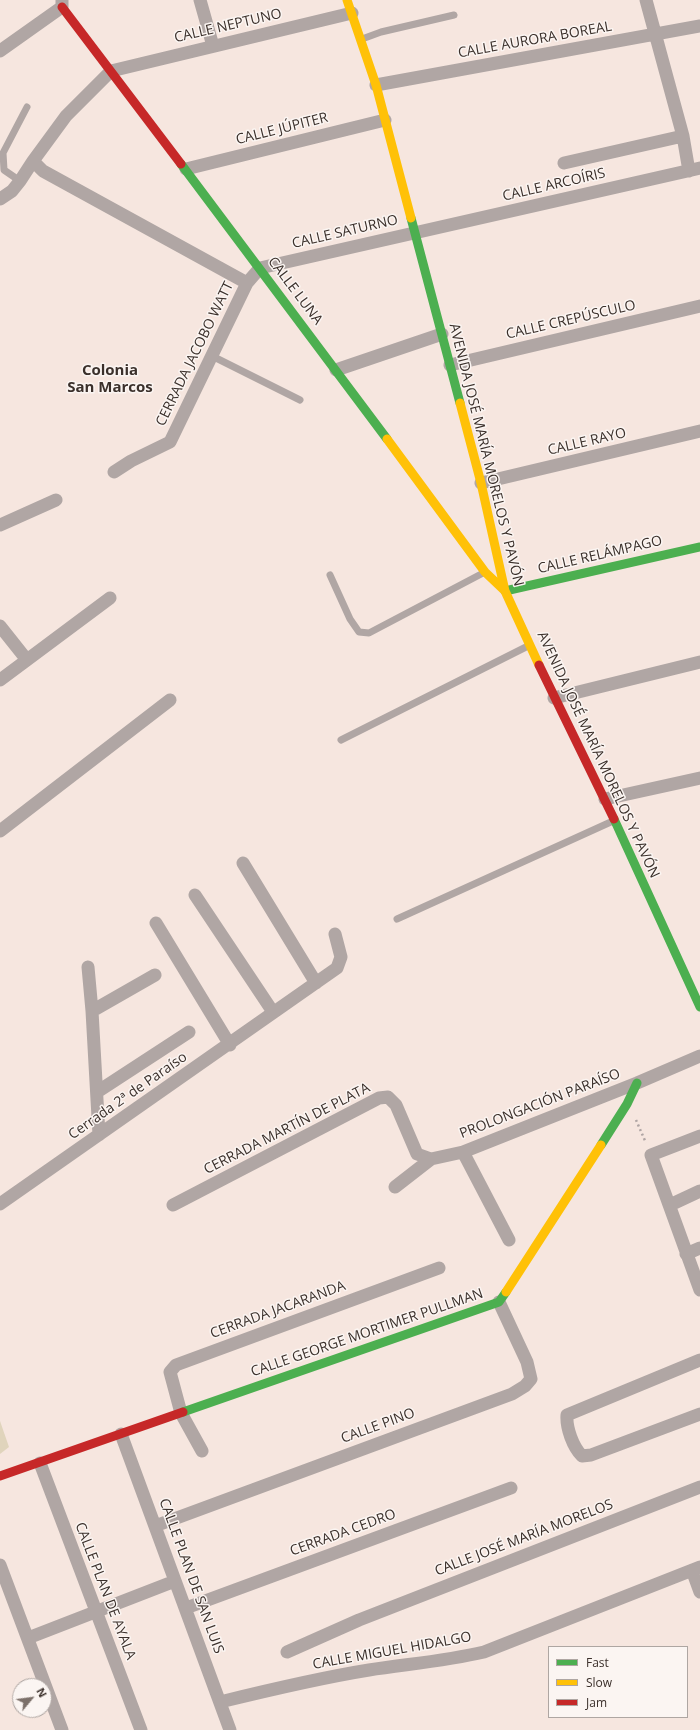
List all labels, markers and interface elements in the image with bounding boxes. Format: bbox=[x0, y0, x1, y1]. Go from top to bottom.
street label: CALLE NEPTUNO bbox=[173, 5, 283, 47]
street label: CALLE AURORA BOREAL bbox=[457, 18, 613, 62]
street label: CALLE JÚPITER bbox=[234, 109, 330, 149]
street label: CALLE ARCOÍRIS bbox=[501, 165, 607, 205]
street label: CALLE SATURNO bbox=[290, 212, 400, 252]
street label: CALLE LUNA bbox=[264, 254, 326, 328]
street label: CERRADA JACOBO WATT bbox=[153, 279, 237, 429]
street label: CALLE CREPÚSCULO bbox=[505, 297, 637, 343]
street label: AVENIDA JOSÉ MARÍA MORELOS Y PAVÓN bbox=[445, 322, 527, 588]
district label: Colonia San Marcos bbox=[67, 362, 153, 397]
street label: CALLE RAYO bbox=[546, 425, 628, 459]
street label: CALLE RELÁMPAGO bbox=[536, 533, 664, 577]
street label: AVENIDA JOSÉ MARÍA MORELOS Y PAVÓN bbox=[533, 629, 663, 881]
street label: Cerrada 2ª de Paraíso bbox=[65, 1049, 191, 1143]
street label: PROLONGACIÓN PARAÍSO bbox=[457, 1066, 623, 1142]
street label: CERRADA MARTÍN DE PLATA bbox=[201, 1080, 373, 1178]
street label: CERRADA JACARANDA bbox=[208, 1278, 348, 1342]
street label: CALLE GEORGE MORTIMER PULLMAN bbox=[249, 1285, 485, 1381]
street label: CALLE PINO bbox=[339, 1405, 417, 1447]
street label: CALLE PLAN DE SAN LUIS bbox=[155, 1496, 227, 1656]
street label: CALLE JOSÉ MARÍA MORELOS bbox=[432, 1496, 616, 1580]
street label: CERRADA CEDRO bbox=[288, 1506, 398, 1560]
street label: CALLE PLAN DE AYALA bbox=[71, 1520, 139, 1662]
street label: CALLE MIGUEL HIDALGO bbox=[311, 1629, 473, 1673]
legend bbox=[548, 1646, 688, 1718]
text: Fast bbox=[586, 1654, 609, 1671]
text: Slow bbox=[586, 1674, 612, 1691]
north arrow bbox=[12, 1678, 52, 1718]
text: N bbox=[33, 1685, 51, 1700]
text: Jam bbox=[586, 1694, 607, 1711]

